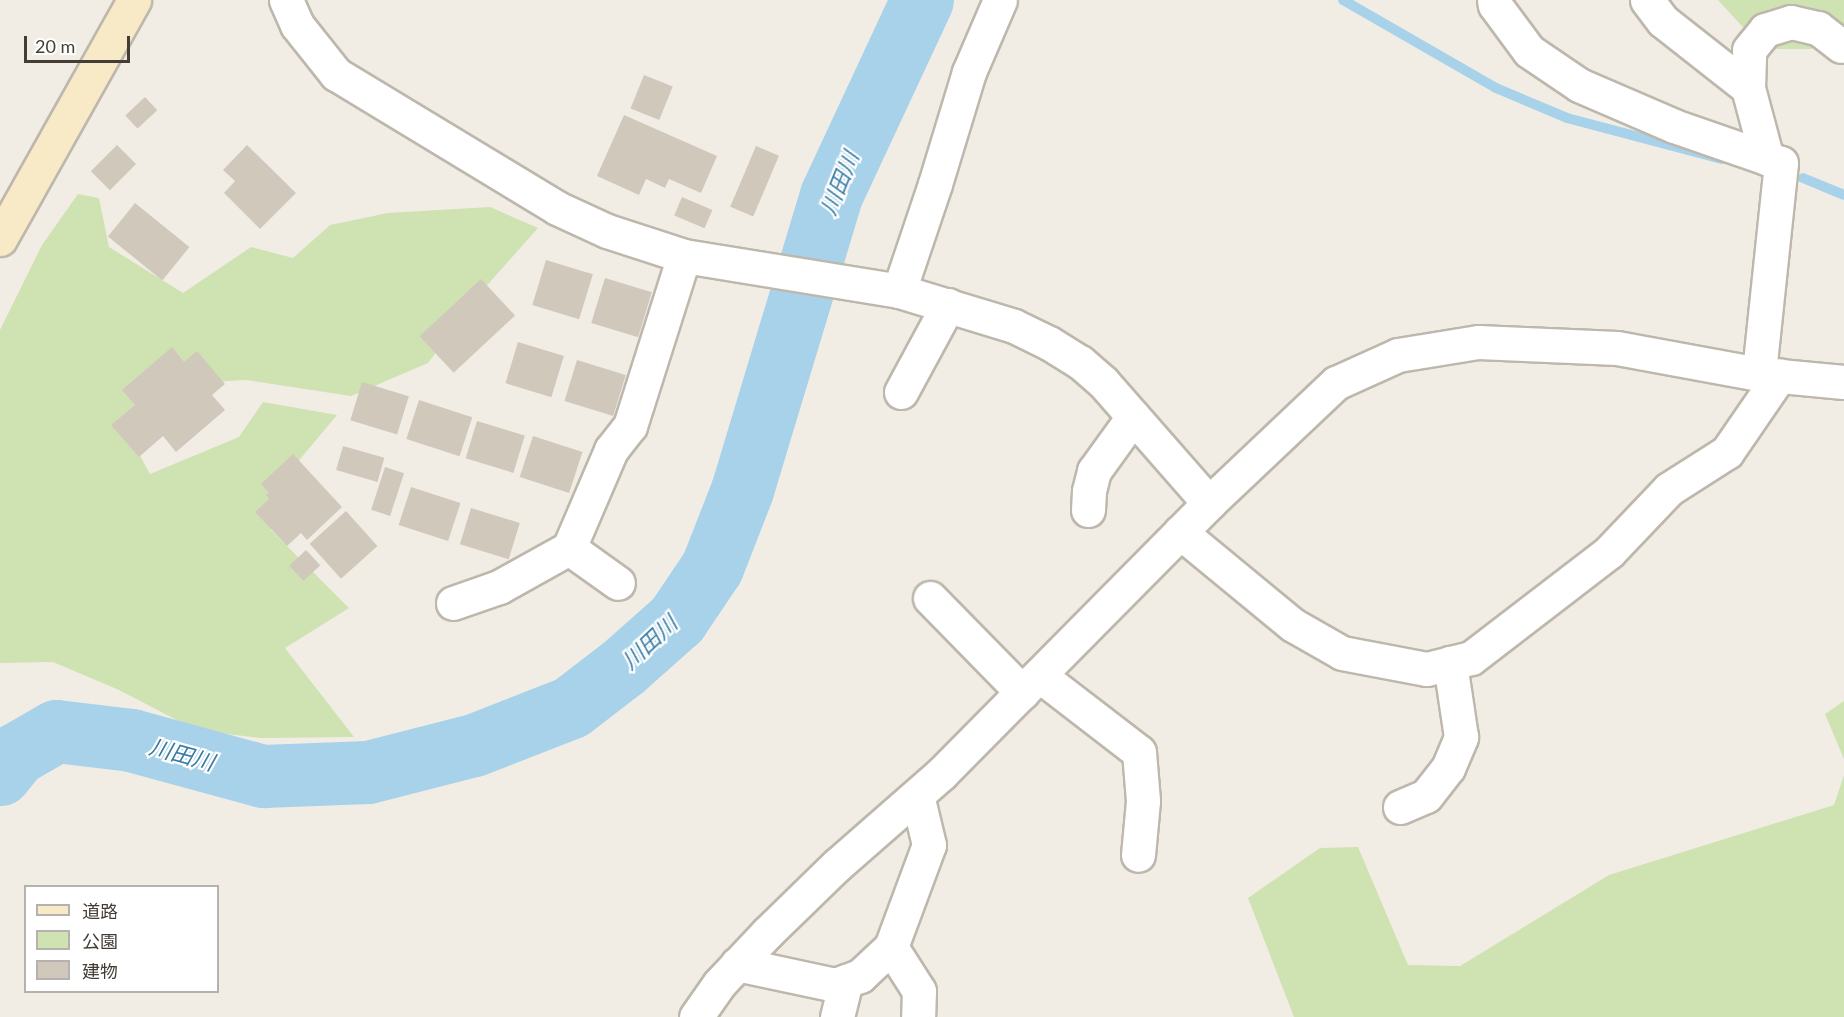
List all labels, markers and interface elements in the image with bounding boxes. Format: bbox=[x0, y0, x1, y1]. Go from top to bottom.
scale bar bbox=[27, 24, 134, 62]
text: 20 m bbox=[35, 35, 75, 57]
water label: 川田川 bbox=[814, 147, 864, 219]
water label: 川田川 bbox=[616, 610, 682, 674]
water label: 川田川 bbox=[147, 733, 217, 775]
legend bbox=[24, 885, 219, 993]
text: 道路 bbox=[82, 900, 118, 922]
text: 公園 bbox=[82, 930, 118, 952]
text: 建物 bbox=[82, 960, 118, 982]

